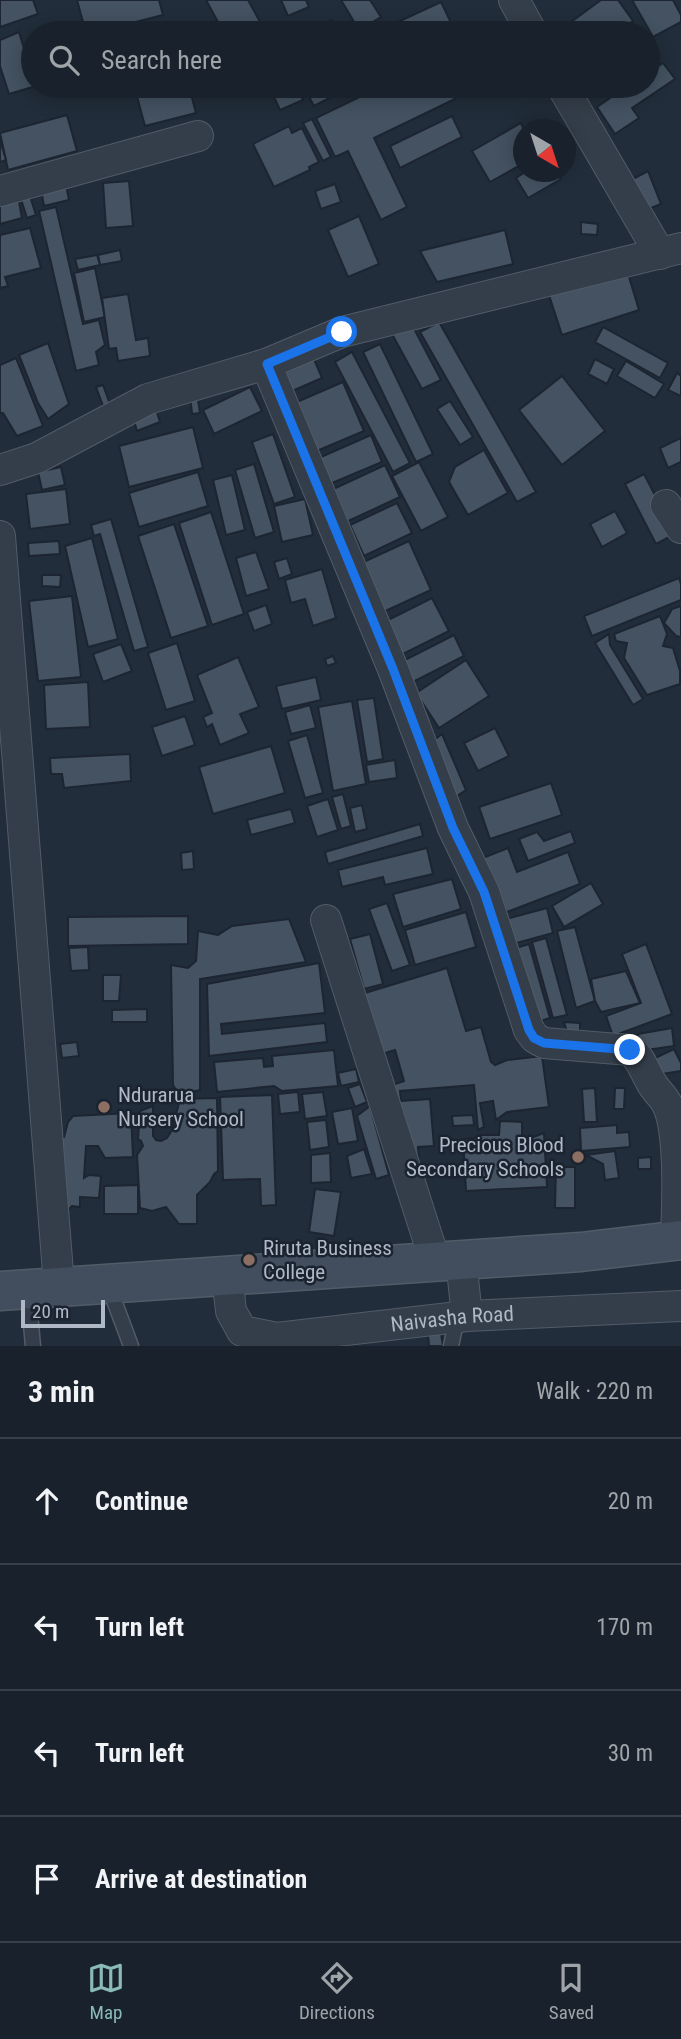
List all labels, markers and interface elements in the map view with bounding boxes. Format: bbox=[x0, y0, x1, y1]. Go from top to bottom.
search box bbox=[21, 21, 660, 98]
icon: search bbox=[45, 41, 83, 79]
text: Search here bbox=[101, 45, 222, 75]
north arrow bbox=[513, 119, 576, 182]
route start bbox=[326, 316, 357, 347]
route end bbox=[614, 1034, 645, 1065]
place label: Ndurarua Nursery School bbox=[118, 1083, 244, 1131]
marker: Ndurarua Nursery School bbox=[96, 1099, 112, 1115]
place label: Precious Blood Secondary Schools bbox=[406, 1133, 564, 1181]
marker: Precious Blood Secondary Schools bbox=[570, 1149, 586, 1165]
place label: Riruta Business College bbox=[263, 1236, 392, 1284]
marker: Riruta Business College bbox=[241, 1252, 257, 1268]
scale bar bbox=[21, 1297, 105, 1329]
text: 20 m bbox=[32, 1300, 69, 1323]
street label: Naivasha Road bbox=[389, 1302, 514, 1337]
text: 3 min bbox=[28, 1374, 95, 1409]
text: Walk · 220 m bbox=[536, 1378, 653, 1405]
icon: ahead bbox=[28, 1482, 66, 1520]
text: Continue bbox=[95, 1486, 188, 1516]
text: 20 m bbox=[608, 1488, 653, 1515]
icon: left bbox=[28, 1608, 66, 1646]
text: Turn left bbox=[95, 1612, 184, 1642]
text: 170 m bbox=[596, 1614, 653, 1641]
icon: left bbox=[28, 1734, 66, 1772]
text: Turn left bbox=[95, 1738, 184, 1768]
text: 30 m bbox=[608, 1740, 653, 1767]
icon: arrive bbox=[28, 1860, 66, 1898]
text: Arrive at destination bbox=[95, 1864, 307, 1894]
tab: Map bbox=[87, 1959, 125, 2024]
tab: Directions bbox=[299, 1959, 375, 2024]
tab: Saved bbox=[549, 1959, 594, 2024]

